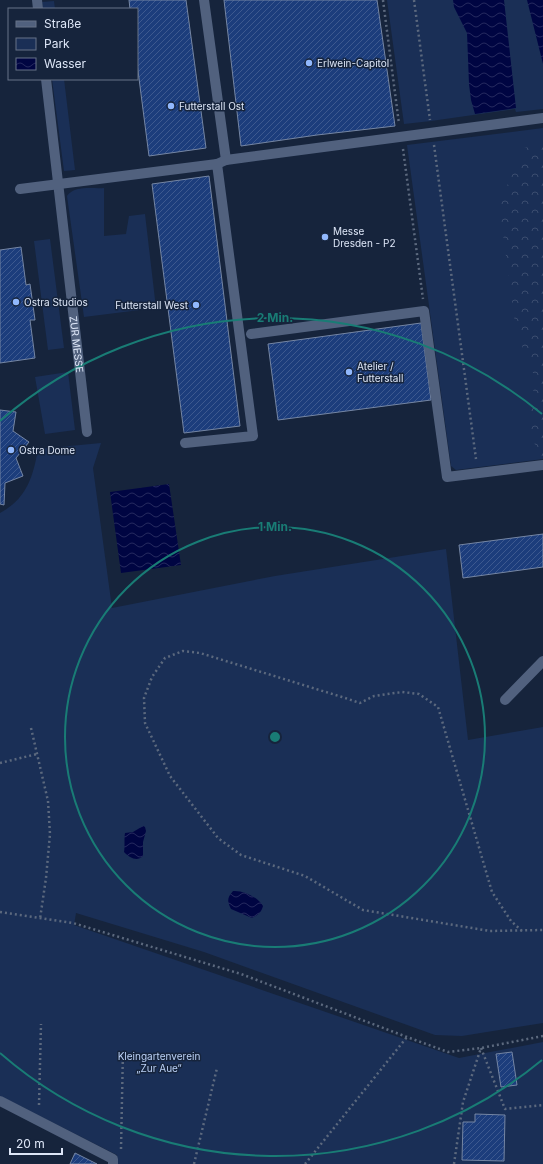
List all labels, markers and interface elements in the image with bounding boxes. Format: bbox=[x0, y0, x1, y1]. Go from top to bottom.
legend bbox=[8, 8, 138, 80]
text: Straße bbox=[44, 16, 81, 31]
text: Park bbox=[44, 36, 70, 51]
text: Wasser bbox=[44, 56, 87, 71]
place label: Erlwein-Capitol bbox=[317, 57, 389, 69]
marker: Erlwein-Capitol bbox=[304, 58, 314, 68]
place label: Futterstall Ost bbox=[179, 100, 245, 112]
marker: Futterstall Ost bbox=[166, 101, 176, 111]
place label: Messe Dresden - P2 bbox=[333, 225, 396, 249]
marker: Messe Dresden - P2 bbox=[320, 232, 330, 242]
place label: Ostra Studios bbox=[24, 296, 88, 308]
marker: Ostra Studios bbox=[11, 297, 21, 307]
place label: Futterstall West bbox=[115, 299, 189, 311]
marker: Futterstall West bbox=[191, 300, 201, 310]
text: 2 Min. bbox=[257, 310, 293, 325]
street label: ZUR MESSE bbox=[68, 315, 86, 373]
place label: Atelier / Futterstall bbox=[357, 360, 403, 384]
marker: Atelier / Futterstall bbox=[344, 367, 354, 377]
place label: Ostra Dome bbox=[19, 444, 75, 456]
marker: Ostra Dome bbox=[6, 445, 16, 455]
text: 1 Min. bbox=[258, 519, 292, 534]
centre of rings bbox=[268, 730, 282, 744]
park label: Kleingartenverein „Zur Aue“ bbox=[118, 1050, 200, 1074]
scale bar bbox=[10, 1130, 62, 1156]
text: 20 m bbox=[16, 1136, 45, 1151]

